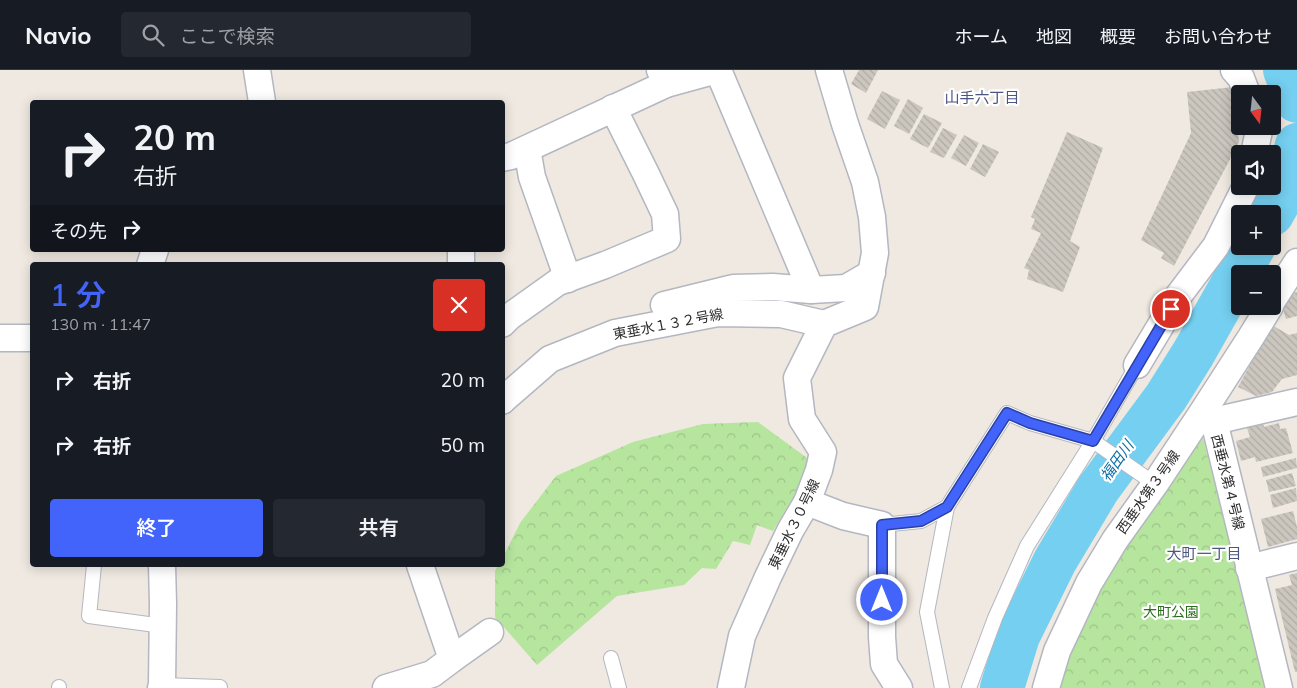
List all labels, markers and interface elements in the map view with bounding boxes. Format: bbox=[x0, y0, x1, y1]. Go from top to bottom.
search box bbox=[121, 12, 471, 57]
text: Navio bbox=[25, 20, 91, 50]
icon: search bbox=[139, 21, 167, 49]
text: ここで検索 bbox=[179, 24, 274, 48]
text: ホーム bbox=[955, 25, 1008, 48]
text: 地図 bbox=[1036, 25, 1072, 48]
text: 概要 bbox=[1100, 25, 1136, 48]
text: お問い合わせ bbox=[1164, 25, 1272, 48]
north arrow bbox=[1231, 85, 1281, 135]
map controls bbox=[1231, 85, 1281, 315]
district label: 山手六丁目 bbox=[944, 88, 1020, 107]
text: 20 m bbox=[133, 115, 216, 159]
icon: right bbox=[50, 120, 115, 185]
button: sound bbox=[1231, 145, 1281, 195]
text: 右折 bbox=[133, 162, 177, 190]
button: + bbox=[1231, 205, 1281, 255]
icon: right bbox=[117, 215, 145, 243]
text: その先 bbox=[50, 219, 107, 243]
button: − bbox=[1231, 265, 1281, 315]
text: 1 分 bbox=[50, 276, 106, 314]
button: close bbox=[433, 279, 485, 331]
pin bbox=[1150, 288, 1192, 330]
icon: arrive bbox=[1157, 295, 1185, 323]
street label: 東垂水１３２号線 bbox=[611, 304, 725, 344]
text: 130 m · 11:47 bbox=[50, 314, 151, 334]
icon: right bbox=[50, 366, 78, 394]
text: 20 m bbox=[441, 368, 485, 392]
text: 右折 bbox=[93, 369, 131, 393]
icon: right bbox=[50, 431, 78, 459]
street label: 西垂水第４号線 bbox=[1207, 432, 1249, 532]
text: 50 m bbox=[441, 433, 485, 457]
text: 右折 bbox=[93, 434, 131, 458]
water label: 福田川 bbox=[1096, 435, 1138, 485]
street label: 西垂水第３号線 bbox=[1113, 447, 1183, 537]
street label: 東垂水３０号線 bbox=[764, 476, 824, 572]
button: 終了 bbox=[50, 499, 263, 557]
button: 共有 bbox=[273, 499, 485, 557]
district label: 大町一丁目 bbox=[1166, 544, 1242, 563]
position arrow bbox=[855, 573, 907, 625]
park label: 大町公園 bbox=[1143, 603, 1199, 621]

